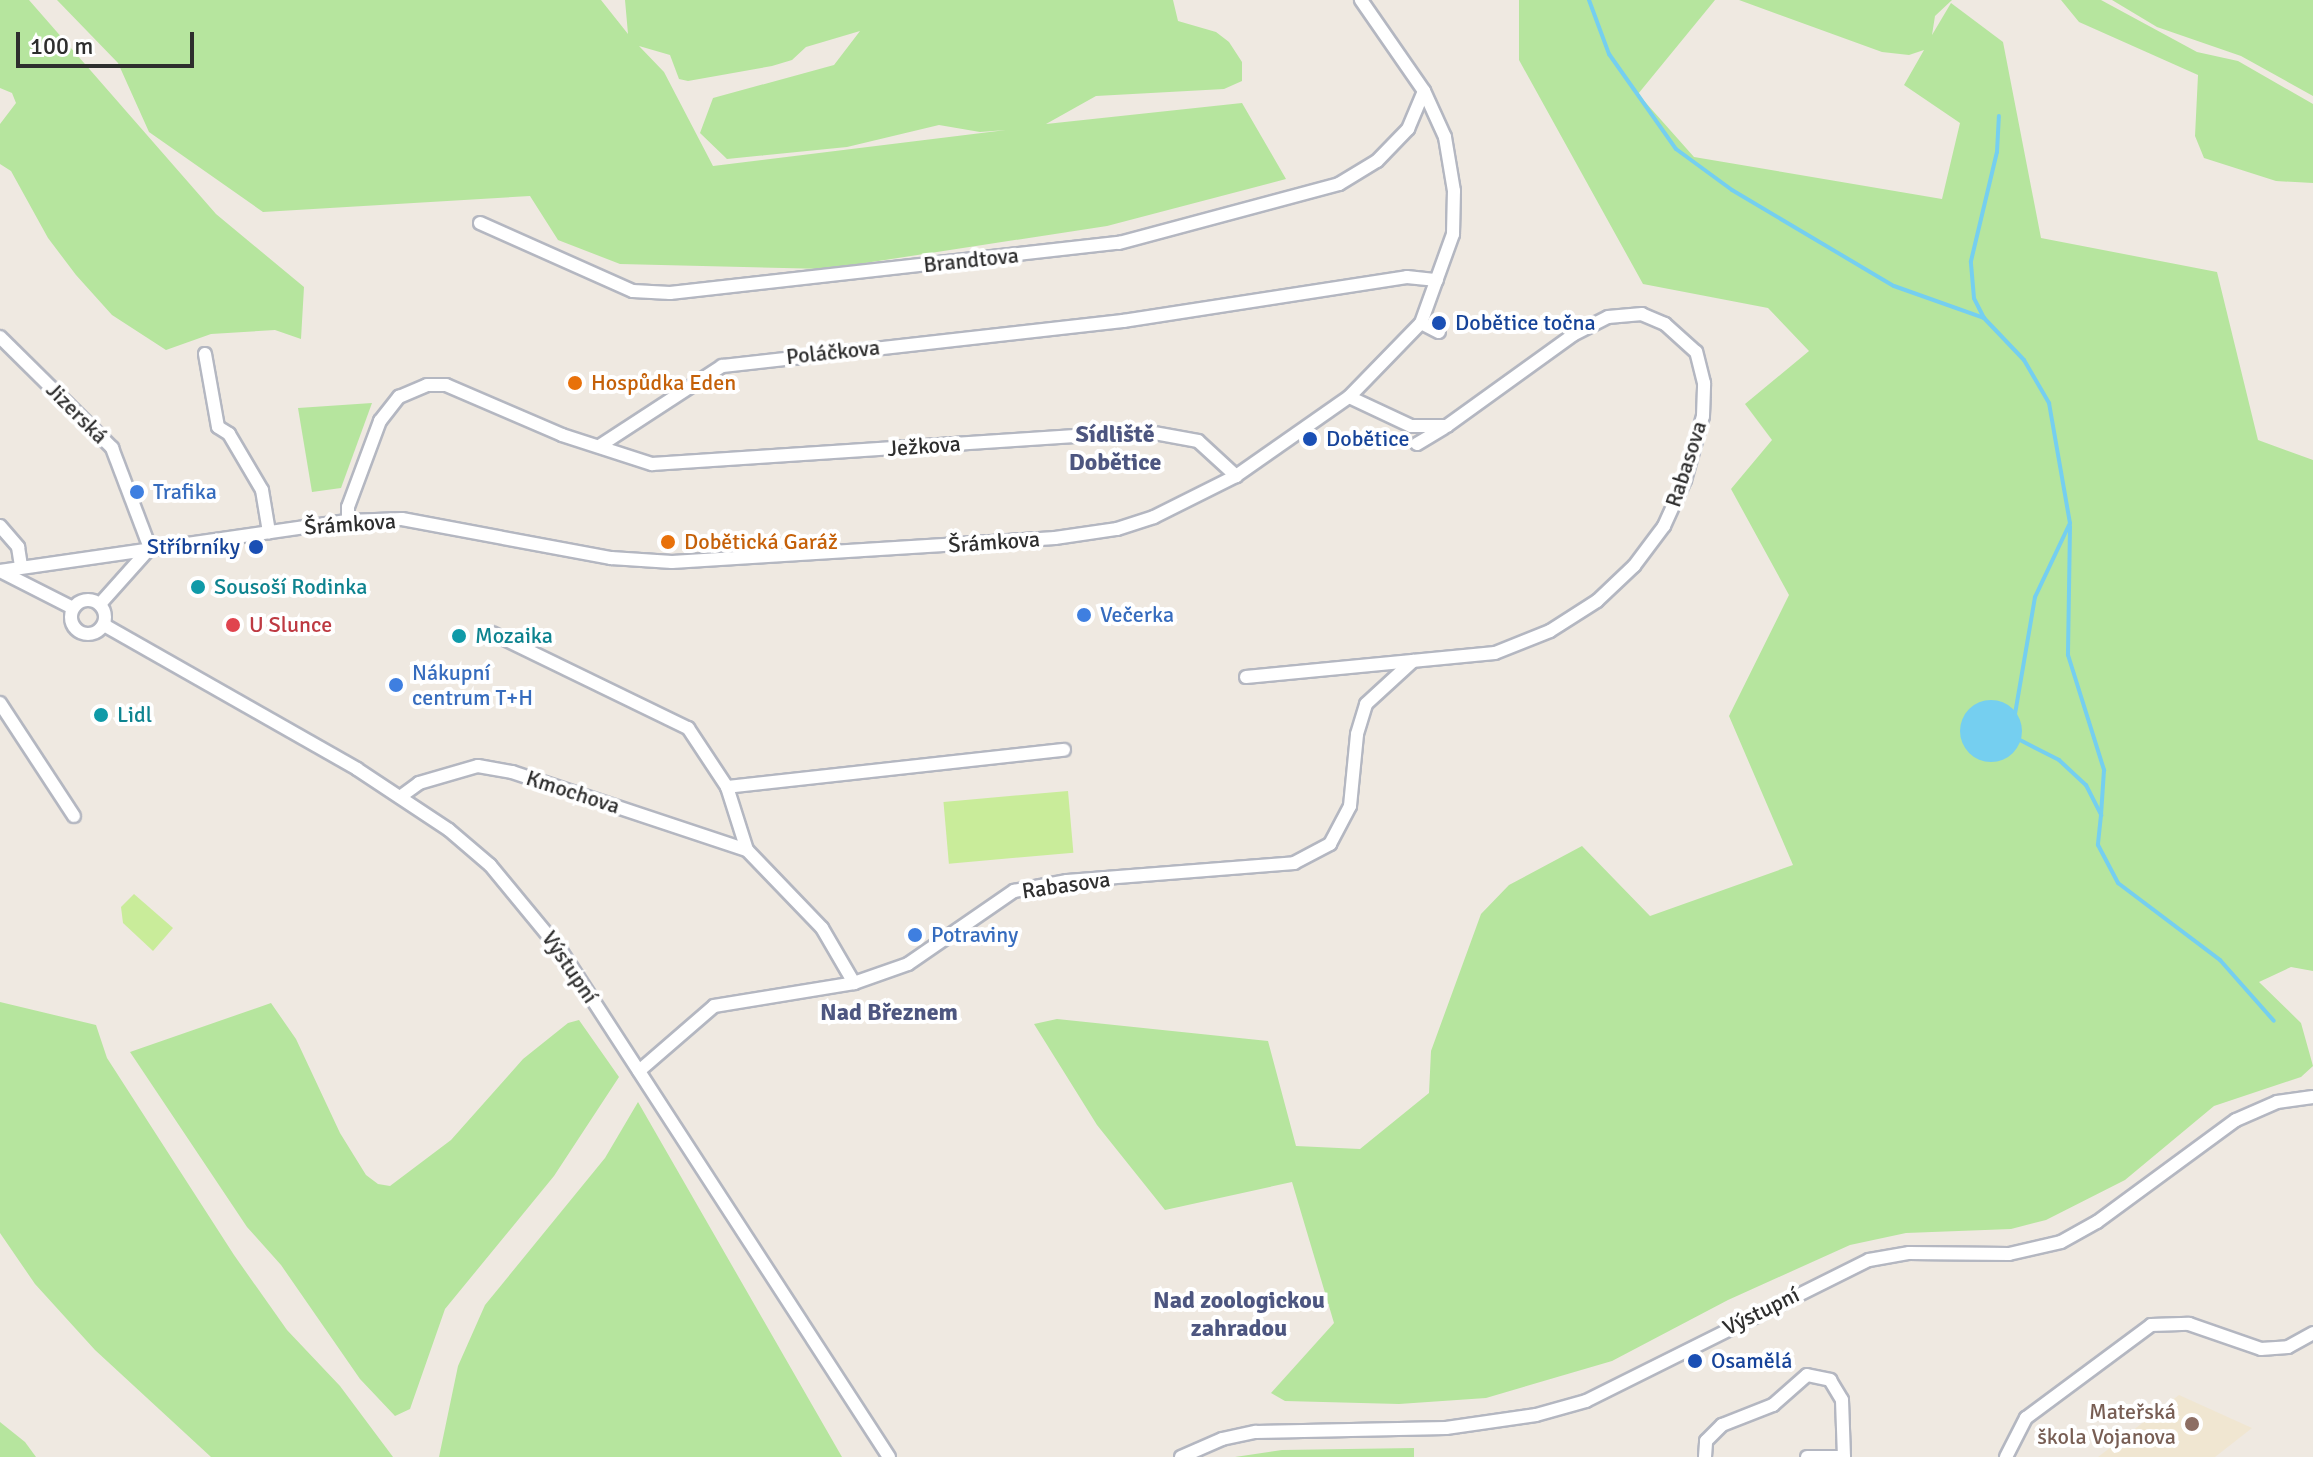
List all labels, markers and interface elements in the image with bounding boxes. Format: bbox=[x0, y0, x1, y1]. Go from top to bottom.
scale bar bbox=[20, 16, 198, 66]
text: 100 m bbox=[30, 31, 93, 61]
street label: Brandtova bbox=[922, 242, 1020, 278]
place label: Dobětice točna bbox=[1455, 310, 1596, 336]
marker: Dobětice točna bbox=[1430, 314, 1448, 332]
street label: Poláčkova bbox=[785, 334, 881, 370]
place label: Hospůdka Eden bbox=[591, 370, 736, 396]
marker: Hospůdka Eden bbox=[566, 374, 584, 392]
street label: Jizerská bbox=[41, 377, 113, 449]
street label: Rabasova bbox=[1660, 418, 1712, 510]
district label: Sídliště Dobětice bbox=[1069, 421, 1161, 477]
place label: Dobětice bbox=[1326, 426, 1409, 452]
street label: Ježkova bbox=[886, 430, 962, 462]
marker: Dobětice bbox=[1301, 430, 1319, 448]
place label: Trafika bbox=[153, 479, 217, 505]
marker: Trafika bbox=[128, 483, 146, 501]
street label: Šrámkova bbox=[303, 508, 397, 540]
street label: Šrámkova bbox=[947, 526, 1041, 558]
place label: Dobětická Garáž bbox=[684, 529, 838, 555]
marker: Dobětická Garáž bbox=[659, 533, 677, 551]
place label: Stříbrníky bbox=[147, 534, 240, 560]
marker: Stříbrníky bbox=[247, 538, 265, 556]
place label: Sousoší Rodinka bbox=[214, 574, 367, 600]
marker: Sousoší Rodinka bbox=[189, 578, 207, 596]
place label: Večerka bbox=[1100, 602, 1174, 628]
marker: Večerka bbox=[1075, 606, 1093, 624]
place label: U Slunce bbox=[249, 612, 332, 638]
marker: U Slunce bbox=[224, 616, 242, 634]
place label: Mozaika bbox=[475, 623, 553, 649]
marker: Mozaika bbox=[450, 627, 468, 645]
place label: Nákupní centrum T+H bbox=[412, 659, 533, 710]
marker: Nákupní centrum T+H bbox=[387, 676, 405, 694]
place label: Lidl bbox=[117, 702, 152, 728]
marker: Lidl bbox=[92, 706, 110, 724]
street label: Kmochova bbox=[523, 764, 623, 820]
street label: Rabasova bbox=[1020, 866, 1112, 904]
place label: Potraviny bbox=[931, 922, 1018, 948]
street label: Výstupní bbox=[536, 926, 604, 1008]
marker: Potraviny bbox=[906, 926, 924, 944]
district label: Nad Březnem bbox=[820, 999, 958, 1027]
street label: Výstupní bbox=[1719, 1281, 1803, 1341]
district label: Nad zoologickou zahradou bbox=[1153, 1287, 1325, 1343]
place label: Osamělá bbox=[1711, 1348, 1792, 1374]
marker: Osamělá bbox=[1686, 1352, 1704, 1370]
place label: Mateřská škola Vojanova bbox=[2037, 1398, 2176, 1450]
marker: Mateřská škola Vojanova bbox=[2183, 1415, 2201, 1433]

